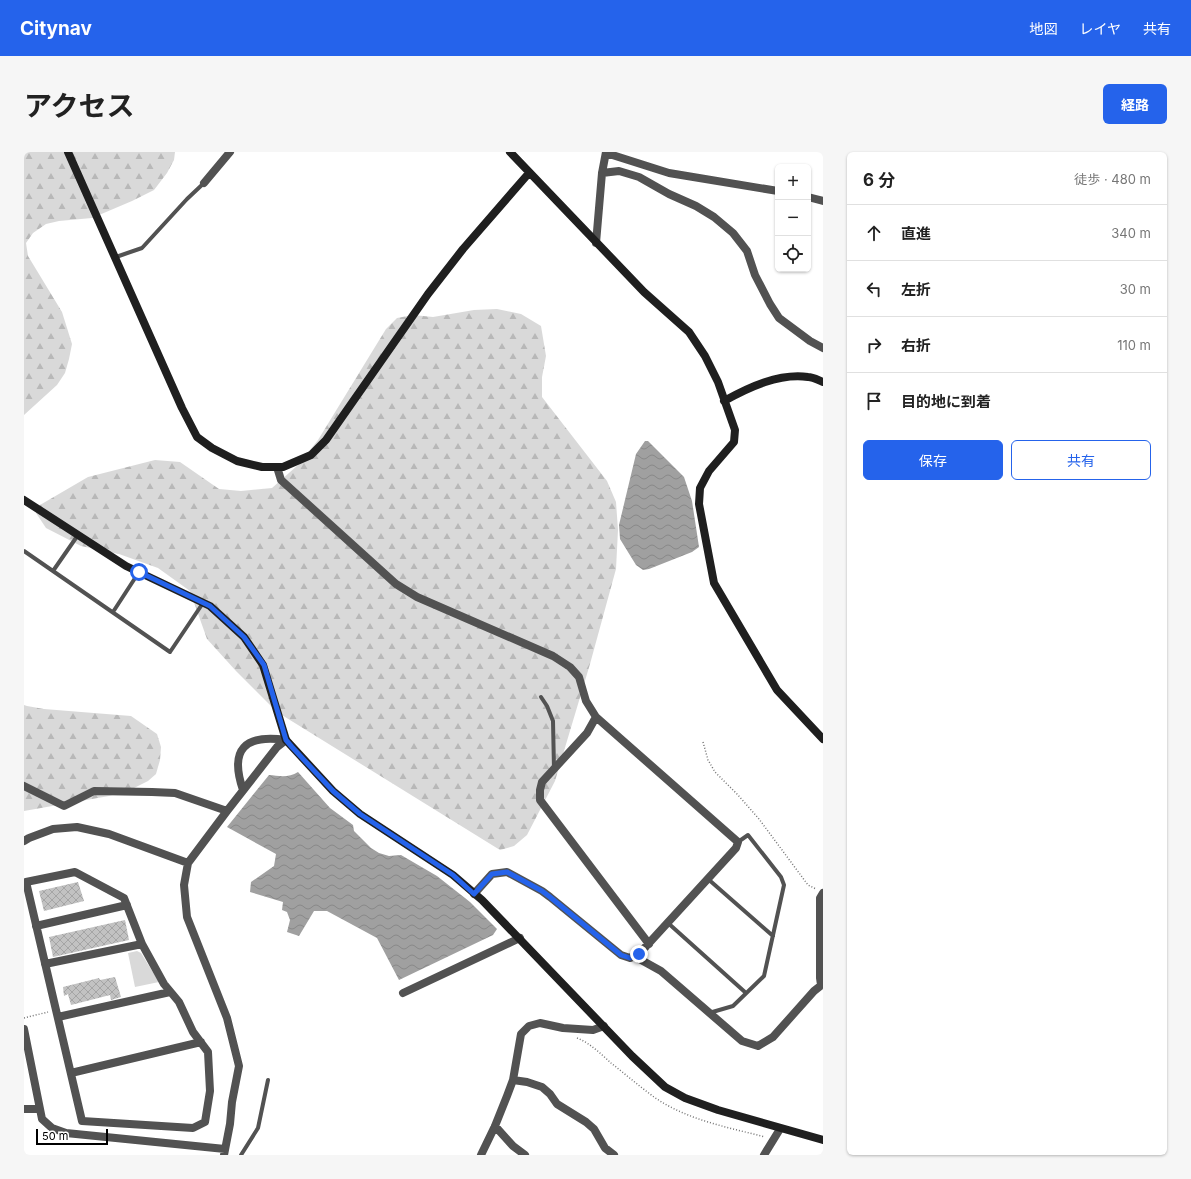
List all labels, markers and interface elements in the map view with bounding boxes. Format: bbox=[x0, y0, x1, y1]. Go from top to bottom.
text: Citynav bbox=[20, 17, 92, 40]
text: 地図 bbox=[1029, 20, 1057, 37]
text: レイヤ bbox=[1079, 20, 1121, 37]
text: 共有 bbox=[1143, 20, 1171, 37]
button: 経路 bbox=[1103, 84, 1167, 124]
text: アクセス bbox=[24, 89, 135, 123]
map controls bbox=[775, 164, 811, 272]
button: + bbox=[775, 164, 811, 200]
text: 6 分 bbox=[863, 170, 895, 190]
text: 徒歩 · 480 m bbox=[1074, 171, 1151, 187]
button: − bbox=[775, 200, 811, 236]
icon: ahead bbox=[863, 222, 885, 244]
text: 直進 bbox=[901, 224, 931, 243]
text: 340 m bbox=[1111, 225, 1151, 241]
button: locate bbox=[775, 236, 811, 272]
icon: left bbox=[863, 278, 885, 300]
text: 左折 bbox=[901, 280, 931, 299]
text: 30 m bbox=[1120, 281, 1151, 297]
icon: right bbox=[863, 334, 885, 356]
text: 右折 bbox=[901, 336, 931, 355]
text: 110 m bbox=[1117, 337, 1151, 353]
icon: arrive bbox=[863, 390, 885, 412]
text: 目的地に到着 bbox=[901, 392, 991, 411]
button: 保存 bbox=[863, 440, 1003, 480]
button: 共有 bbox=[1011, 440, 1151, 480]
route start bbox=[130, 563, 148, 581]
route end bbox=[630, 945, 648, 963]
scale bar bbox=[36, 1127, 108, 1146]
text: 50 m bbox=[42, 1129, 68, 1143]

